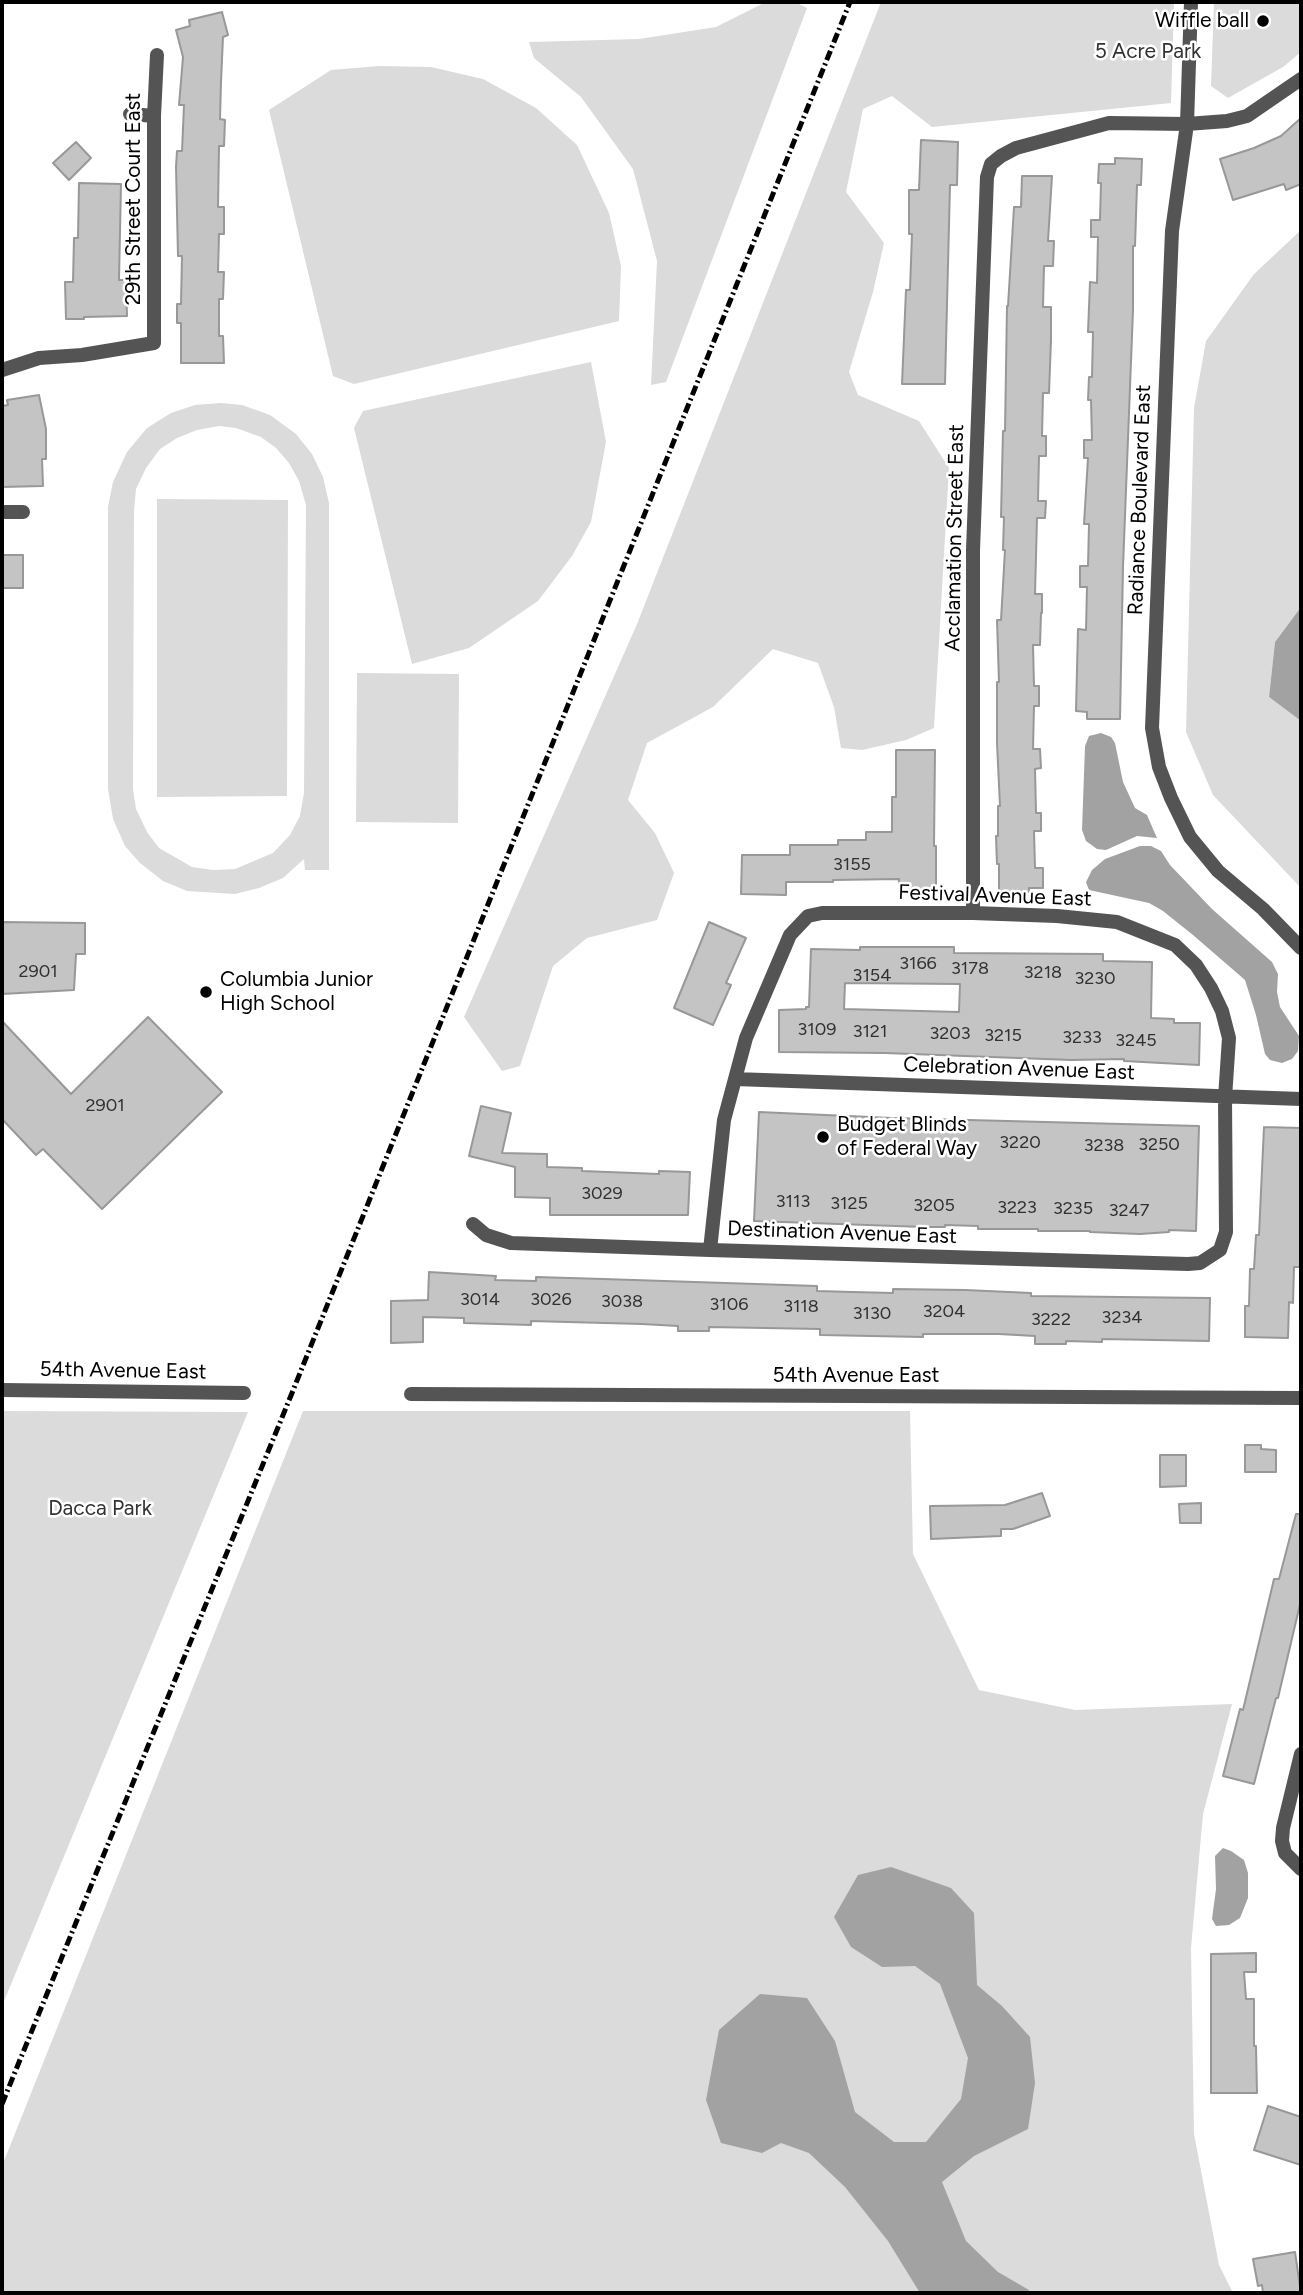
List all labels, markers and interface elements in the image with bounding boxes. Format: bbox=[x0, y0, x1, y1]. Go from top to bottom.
place label: Wiffle ball bbox=[1155, 8, 1249, 34]
marker: Wiffle ball bbox=[1255, 13, 1271, 29]
park label: 5 Acre Park bbox=[1095, 39, 1201, 65]
street label: 29th Street Court East bbox=[121, 93, 147, 305]
street label: Radiance Boulevard East bbox=[1123, 384, 1157, 616]
street label: Acclamation Street East bbox=[940, 424, 970, 652]
house number: 3155 bbox=[833, 854, 871, 876]
street label: Festival Avenue East bbox=[898, 880, 1092, 912]
house number: 3166 bbox=[899, 953, 937, 975]
house number: 3178 bbox=[951, 958, 989, 980]
house number: 2901 bbox=[18, 961, 58, 983]
house number: 3218 bbox=[1024, 962, 1062, 984]
house number: 3154 bbox=[853, 965, 891, 987]
place label: Columbia Junior High School bbox=[220, 967, 373, 1017]
house number: 3230 bbox=[1074, 968, 1116, 990]
marker: Columbia Junior High School bbox=[198, 984, 214, 1000]
house number: 3109 bbox=[798, 1019, 836, 1041]
house number: 3121 bbox=[853, 1021, 887, 1043]
house number: 3203 bbox=[929, 1023, 971, 1045]
house number: 3215 bbox=[984, 1025, 1022, 1047]
house number: 3233 bbox=[1062, 1027, 1102, 1049]
house number: 3245 bbox=[1115, 1030, 1157, 1052]
street label: Celebration Avenue East bbox=[903, 1052, 1135, 1086]
house number: 2901 bbox=[85, 1095, 125, 1117]
place label: Budget Blinds of Federal Way bbox=[837, 1112, 977, 1162]
marker: Budget Blinds of Federal Way bbox=[815, 1129, 831, 1145]
house number: 3220 bbox=[999, 1132, 1041, 1154]
house number: 3250 bbox=[1138, 1134, 1180, 1156]
house number: 3238 bbox=[1084, 1135, 1124, 1157]
house number: 3029 bbox=[581, 1183, 623, 1205]
house number: 3113 bbox=[776, 1191, 810, 1213]
house number: 3125 bbox=[830, 1193, 868, 1215]
house number: 3205 bbox=[913, 1195, 955, 1217]
house number: 3223 bbox=[997, 1197, 1037, 1219]
house number: 3235 bbox=[1053, 1198, 1093, 1220]
house number: 3247 bbox=[1109, 1200, 1149, 1222]
street label: Destination Avenue East bbox=[727, 1216, 957, 1250]
house number: 3014 bbox=[460, 1289, 500, 1311]
house number: 3026 bbox=[530, 1289, 572, 1311]
house number: 3038 bbox=[601, 1291, 643, 1313]
house number: 3106 bbox=[710, 1294, 748, 1316]
house number: 3118 bbox=[783, 1296, 819, 1318]
house number: 3204 bbox=[923, 1301, 965, 1323]
house number: 3130 bbox=[853, 1303, 891, 1325]
house number: 3234 bbox=[1102, 1307, 1142, 1329]
house number: 3222 bbox=[1031, 1309, 1071, 1331]
street label: 54th Avenue East bbox=[39, 1357, 207, 1385]
street label: 54th Avenue East bbox=[772, 1363, 940, 1389]
park label: Dacca Park bbox=[48, 1496, 152, 1522]

